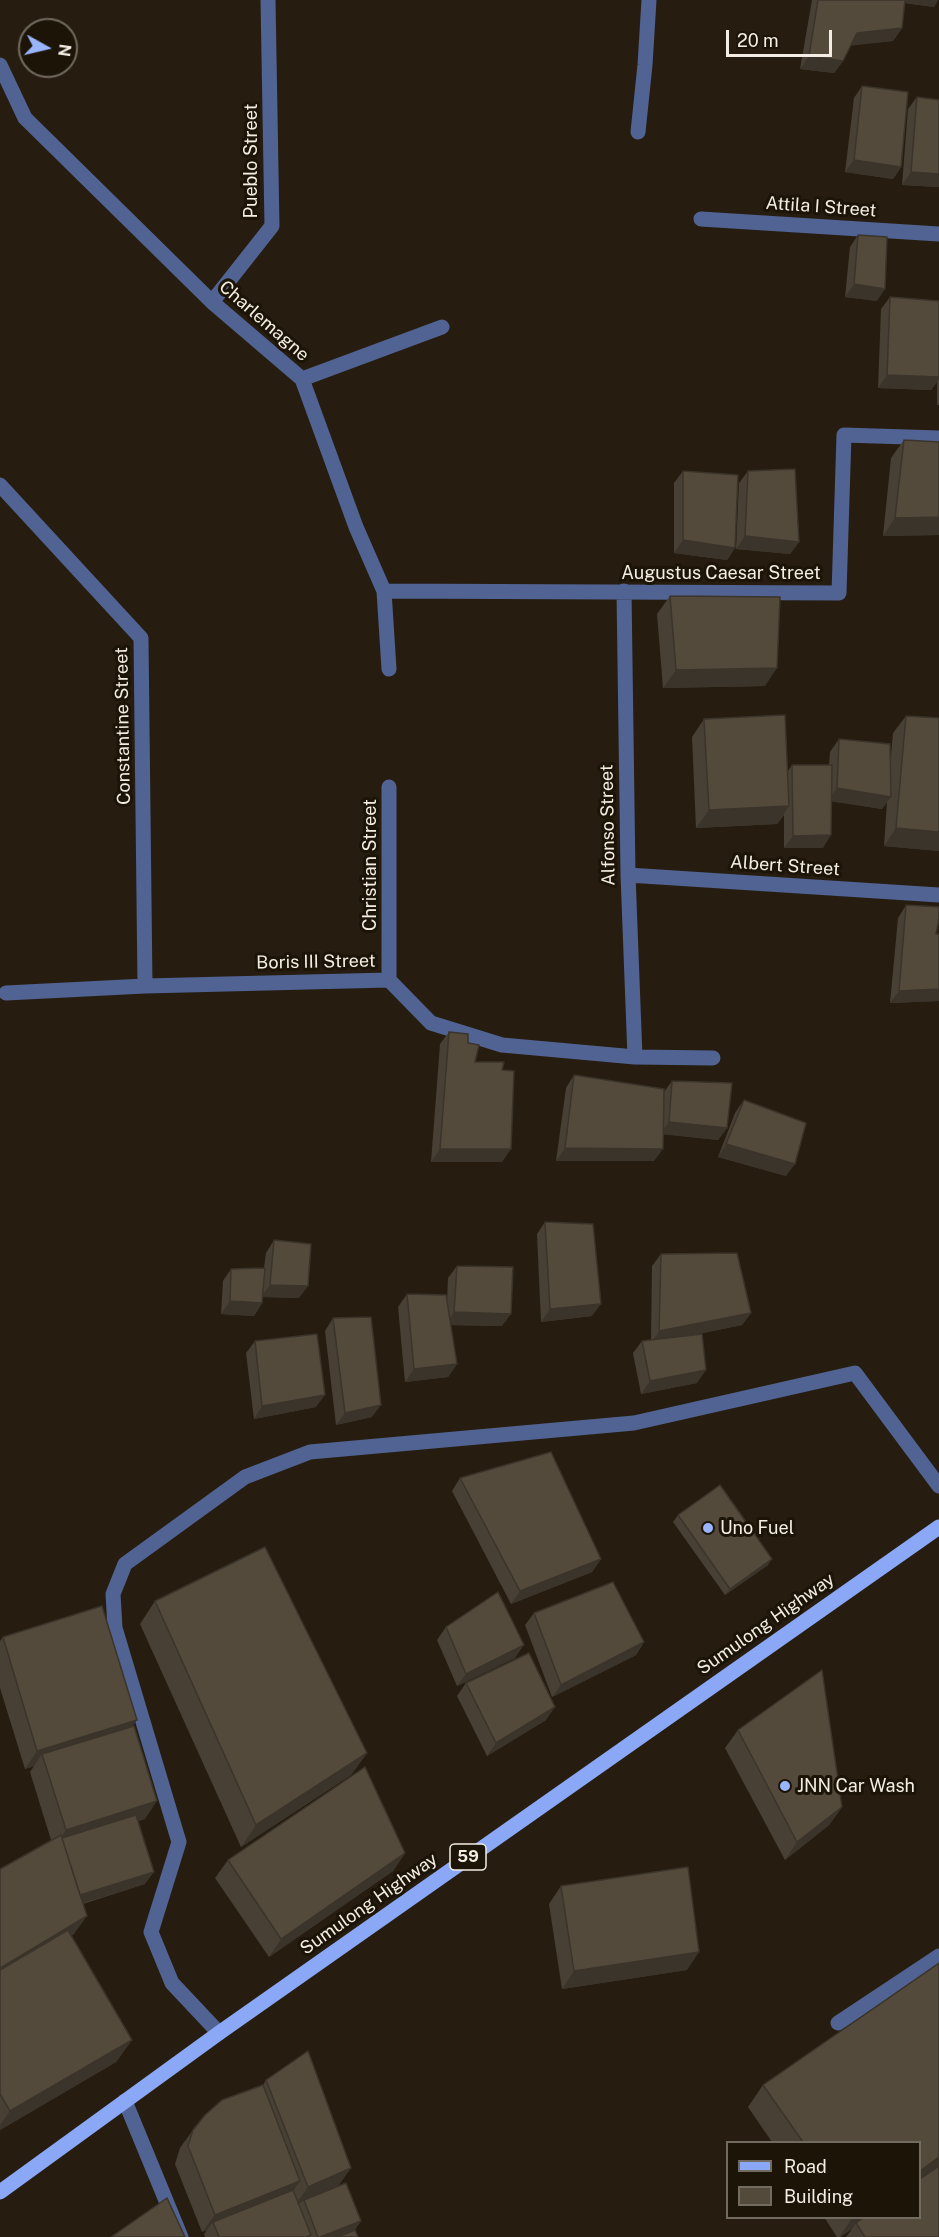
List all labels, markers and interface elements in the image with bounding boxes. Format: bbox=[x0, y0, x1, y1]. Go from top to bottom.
north arrow bbox=[18, 18, 78, 78]
scale bar bbox=[729, 18, 836, 56]
text: 20 m bbox=[737, 30, 779, 51]
text: N bbox=[54, 43, 75, 58]
street label: Pueblo Street bbox=[240, 104, 262, 218]
street label: Attila I Street bbox=[765, 192, 877, 222]
street label: Charlemagne bbox=[215, 276, 313, 366]
street label: Augustus Caesar Street bbox=[621, 562, 821, 584]
street label: Constantine Street bbox=[111, 647, 135, 805]
street label: Alfonso Street bbox=[596, 764, 620, 886]
street label: Christian Street bbox=[359, 799, 381, 931]
street label: Albert Street bbox=[729, 851, 841, 881]
street label: Boris III Street bbox=[256, 950, 376, 974]
place label: Uno Fuel bbox=[720, 1517, 794, 1539]
marker: Uno Fuel bbox=[701, 1521, 715, 1535]
street label: Sumulong Highway bbox=[693, 1569, 839, 1679]
place label: JNN Car Wash bbox=[797, 1775, 915, 1797]
marker: JNN Car Wash bbox=[778, 1779, 792, 1793]
road number: 59 bbox=[450, 1844, 486, 1870]
street label: Sumulong Highway bbox=[296, 1849, 442, 1959]
legend bbox=[726, 2141, 921, 2219]
text: Road bbox=[784, 2156, 827, 2177]
text: Building bbox=[784, 2186, 853, 2207]

